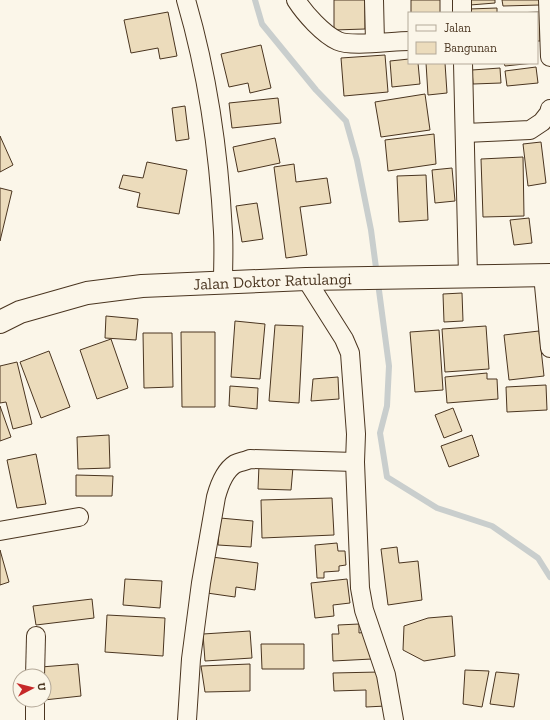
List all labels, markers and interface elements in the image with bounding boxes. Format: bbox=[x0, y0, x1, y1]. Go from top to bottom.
legend bbox=[408, 12, 538, 64]
text: Jalan bbox=[444, 21, 471, 35]
text: Bangunan bbox=[444, 41, 497, 55]
street label: Jalan Doktor Ratulangi bbox=[193, 269, 352, 294]
north arrow bbox=[12, 668, 52, 708]
text: U bbox=[34, 682, 48, 692]

